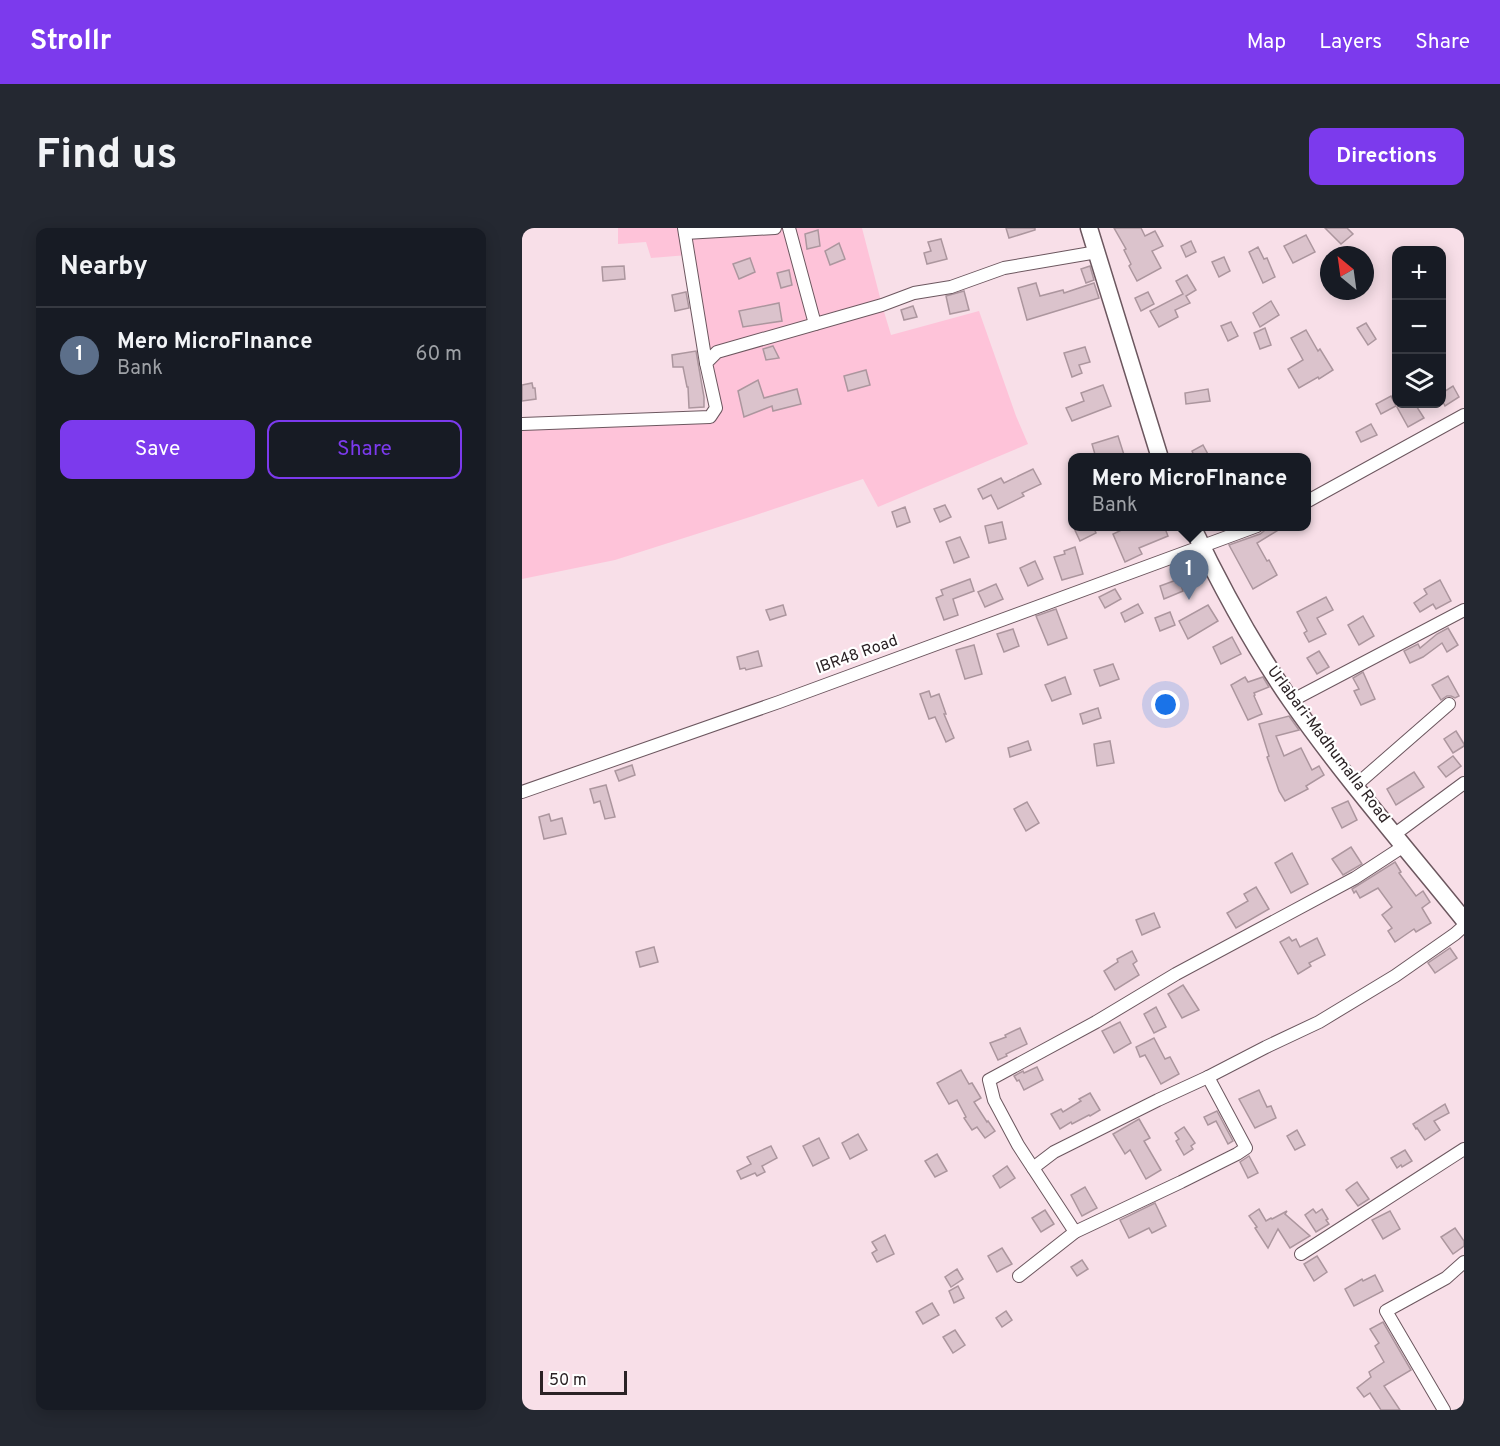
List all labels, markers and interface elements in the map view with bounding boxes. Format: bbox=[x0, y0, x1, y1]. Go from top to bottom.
text: Strollr bbox=[30, 24, 112, 60]
text: Map bbox=[1247, 29, 1286, 56]
text: Layers bbox=[1319, 29, 1382, 56]
text: Share bbox=[1415, 29, 1470, 56]
button: Directions bbox=[1309, 128, 1464, 185]
text: Find us bbox=[36, 130, 177, 183]
north arrow bbox=[1320, 246, 1374, 300]
map controls bbox=[1392, 246, 1446, 408]
button: + bbox=[1392, 246, 1446, 300]
text: Nearby bbox=[60, 251, 148, 284]
button: − bbox=[1392, 300, 1446, 354]
text: Mero MicroFInance bbox=[117, 329, 312, 356]
text: 1 bbox=[76, 342, 84, 368]
text: 60 m bbox=[416, 342, 462, 368]
button: layers bbox=[1392, 354, 1446, 408]
text: Bank bbox=[117, 356, 163, 382]
button: Save bbox=[60, 420, 255, 479]
button: Share bbox=[267, 420, 462, 479]
popup bbox=[1068, 453, 1311, 531]
text: Mero MicroFInance bbox=[1092, 466, 1287, 493]
text: Bank bbox=[1092, 493, 1138, 519]
pin: 1 bbox=[1170, 550, 1208, 600]
street label: IBR48 Road bbox=[813, 631, 901, 679]
street label: Urlabari-Madhumalla Road bbox=[1262, 662, 1394, 828]
your location bbox=[1151, 690, 1180, 719]
scale bar bbox=[540, 1368, 627, 1396]
text: 50 m bbox=[549, 1371, 587, 1391]

